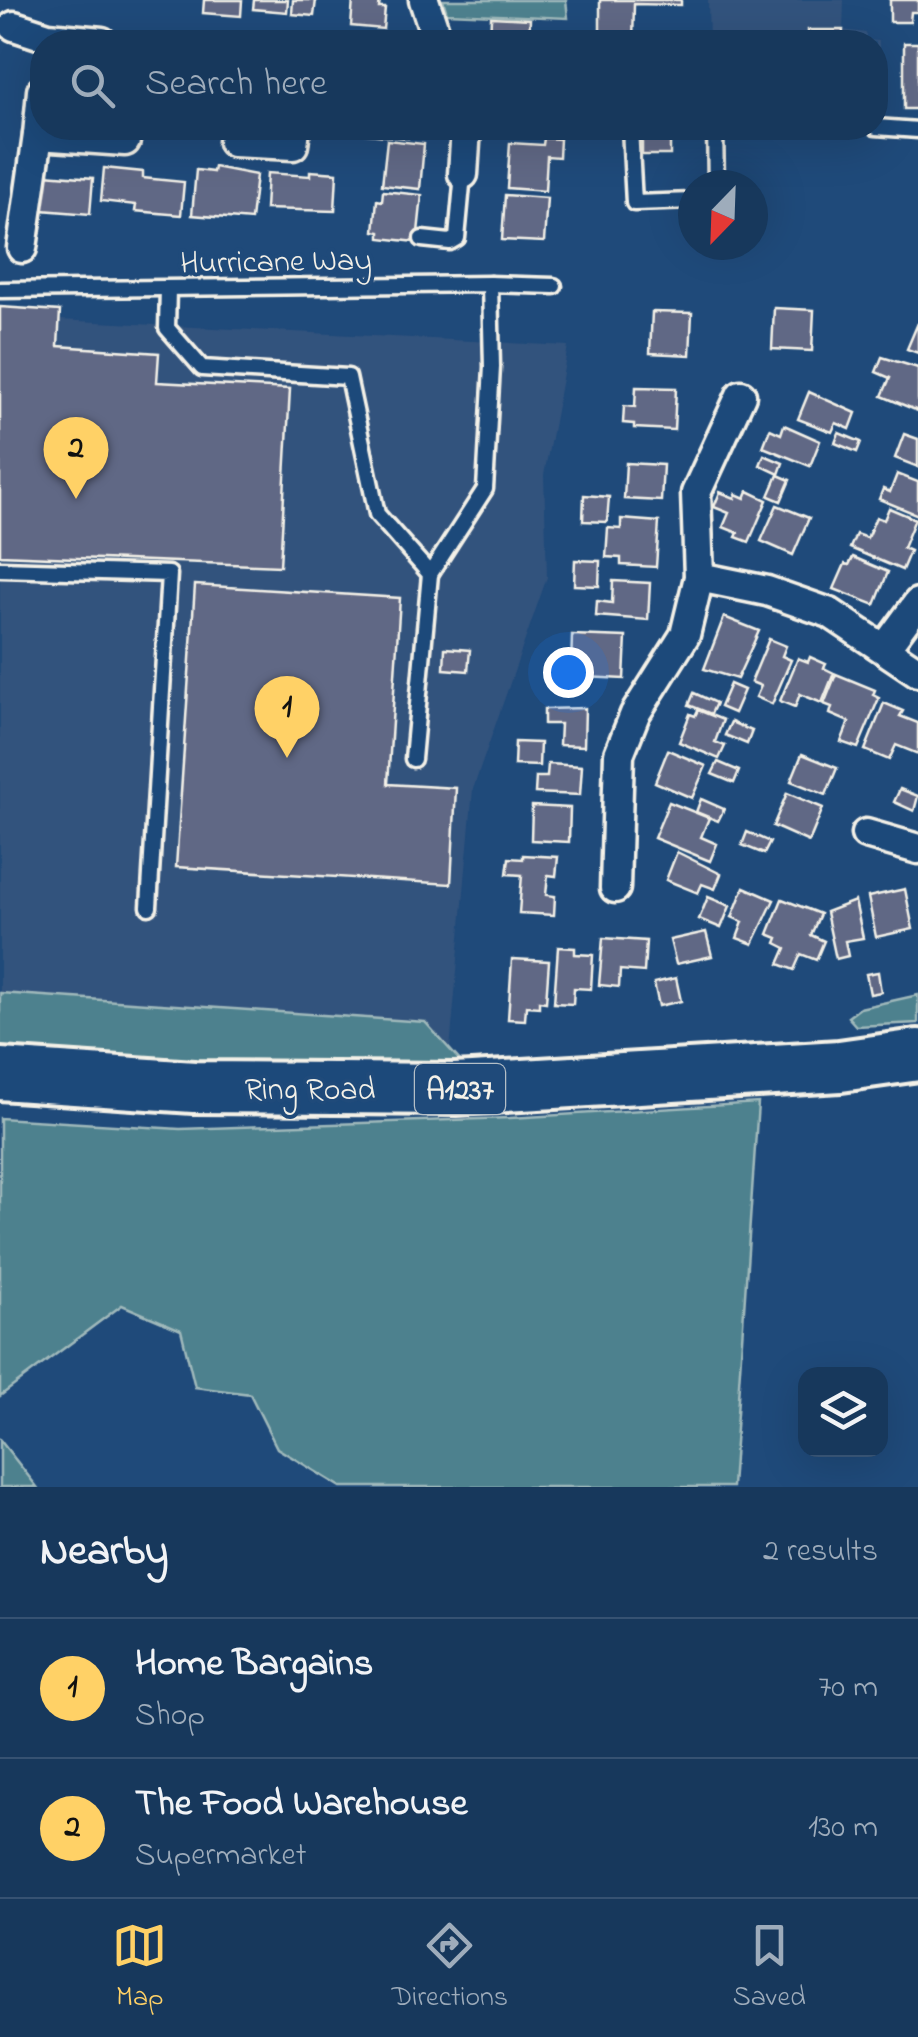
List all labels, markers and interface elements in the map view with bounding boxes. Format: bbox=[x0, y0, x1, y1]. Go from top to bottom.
search box bbox=[30, 30, 888, 140]
text: Search here bbox=[145, 57, 327, 113]
icon: search bbox=[65, 58, 120, 113]
north arrow bbox=[678, 170, 768, 260]
street label: Hurricane Way bbox=[180, 238, 372, 289]
pin: 2 bbox=[44, 416, 108, 499]
your location bbox=[543, 647, 594, 698]
pin: 1 bbox=[254, 676, 320, 758]
road number: A1237 bbox=[415, 1064, 505, 1114]
street label: Ring Road bbox=[244, 1068, 376, 1115]
map controls bbox=[798, 1367, 888, 1457]
button: layers bbox=[798, 1367, 888, 1457]
text: Nearby bbox=[40, 1522, 168, 1583]
text: 2 results bbox=[763, 1529, 878, 1576]
text: Home Bargains bbox=[135, 1637, 373, 1693]
text: 1 bbox=[67, 1665, 78, 1712]
text: 70 m bbox=[818, 1665, 878, 1712]
text: Shop bbox=[135, 1693, 205, 1740]
text: The Food Warehouse bbox=[135, 1777, 468, 1833]
text: 2 bbox=[65, 1805, 80, 1852]
text: 130 m bbox=[808, 1805, 878, 1852]
text: Supermarket bbox=[135, 1833, 307, 1880]
tab: Map bbox=[112, 1918, 167, 2019]
tab: Directions bbox=[392, 1918, 508, 2019]
tab: Saved bbox=[733, 1918, 806, 2019]

